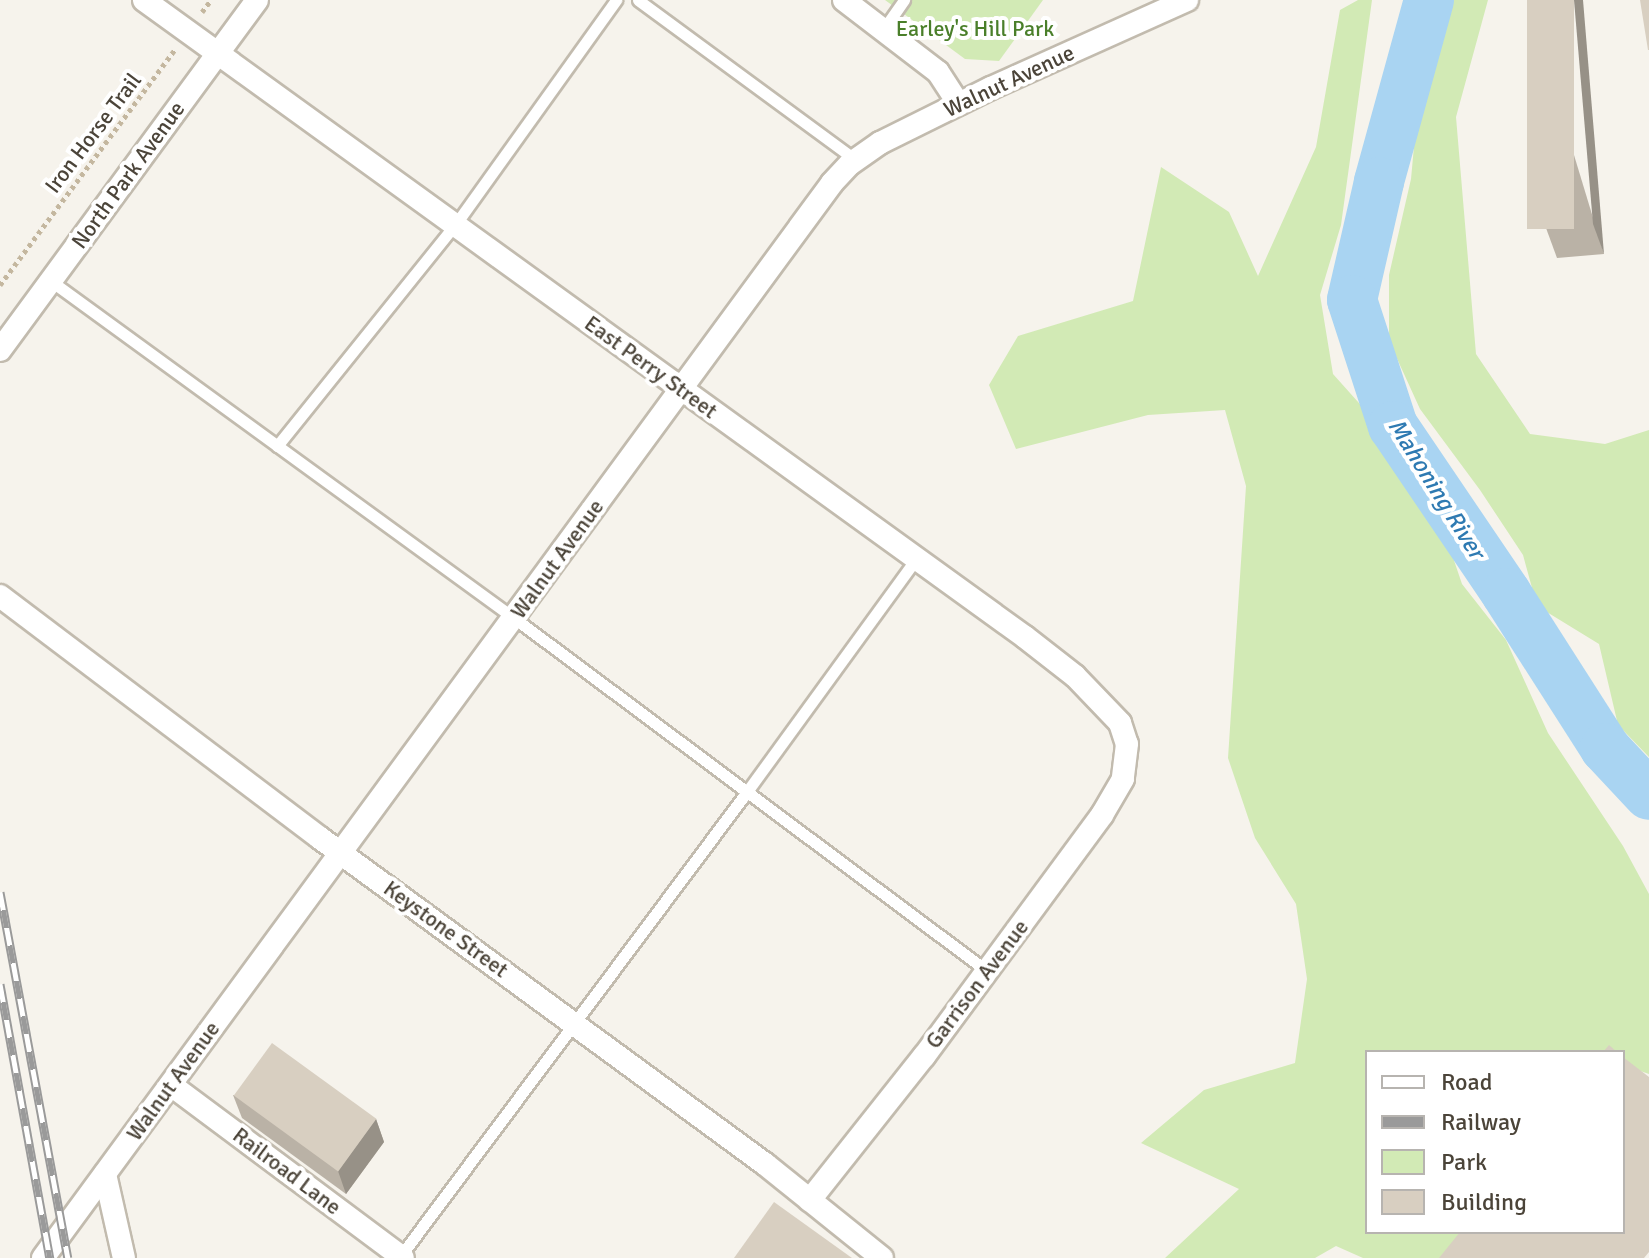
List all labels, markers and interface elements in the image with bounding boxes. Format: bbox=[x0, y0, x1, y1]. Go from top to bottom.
park label: Earley's Hill Park bbox=[896, 16, 1054, 42]
street label: Walnut Avenue bbox=[940, 39, 1078, 123]
street label: Iron Horse Trail bbox=[39, 68, 147, 198]
street label: North Park Avenue bbox=[66, 96, 190, 254]
street label: East Perry Street bbox=[579, 310, 723, 424]
water label: Mahoning River bbox=[1381, 414, 1491, 564]
street label: Walnut Avenue bbox=[505, 494, 609, 624]
street label: Keystone Street bbox=[379, 875, 513, 983]
street label: Garrison Avenue bbox=[920, 914, 1034, 1054]
street label: Walnut Avenue bbox=[121, 1016, 225, 1146]
legend bbox=[1365, 1050, 1625, 1234]
text: Road bbox=[1441, 1067, 1492, 1097]
text: Railway bbox=[1441, 1107, 1521, 1137]
street label: Railroad Lane bbox=[228, 1122, 346, 1220]
text: Park bbox=[1441, 1147, 1487, 1177]
text: Building bbox=[1441, 1187, 1527, 1217]

